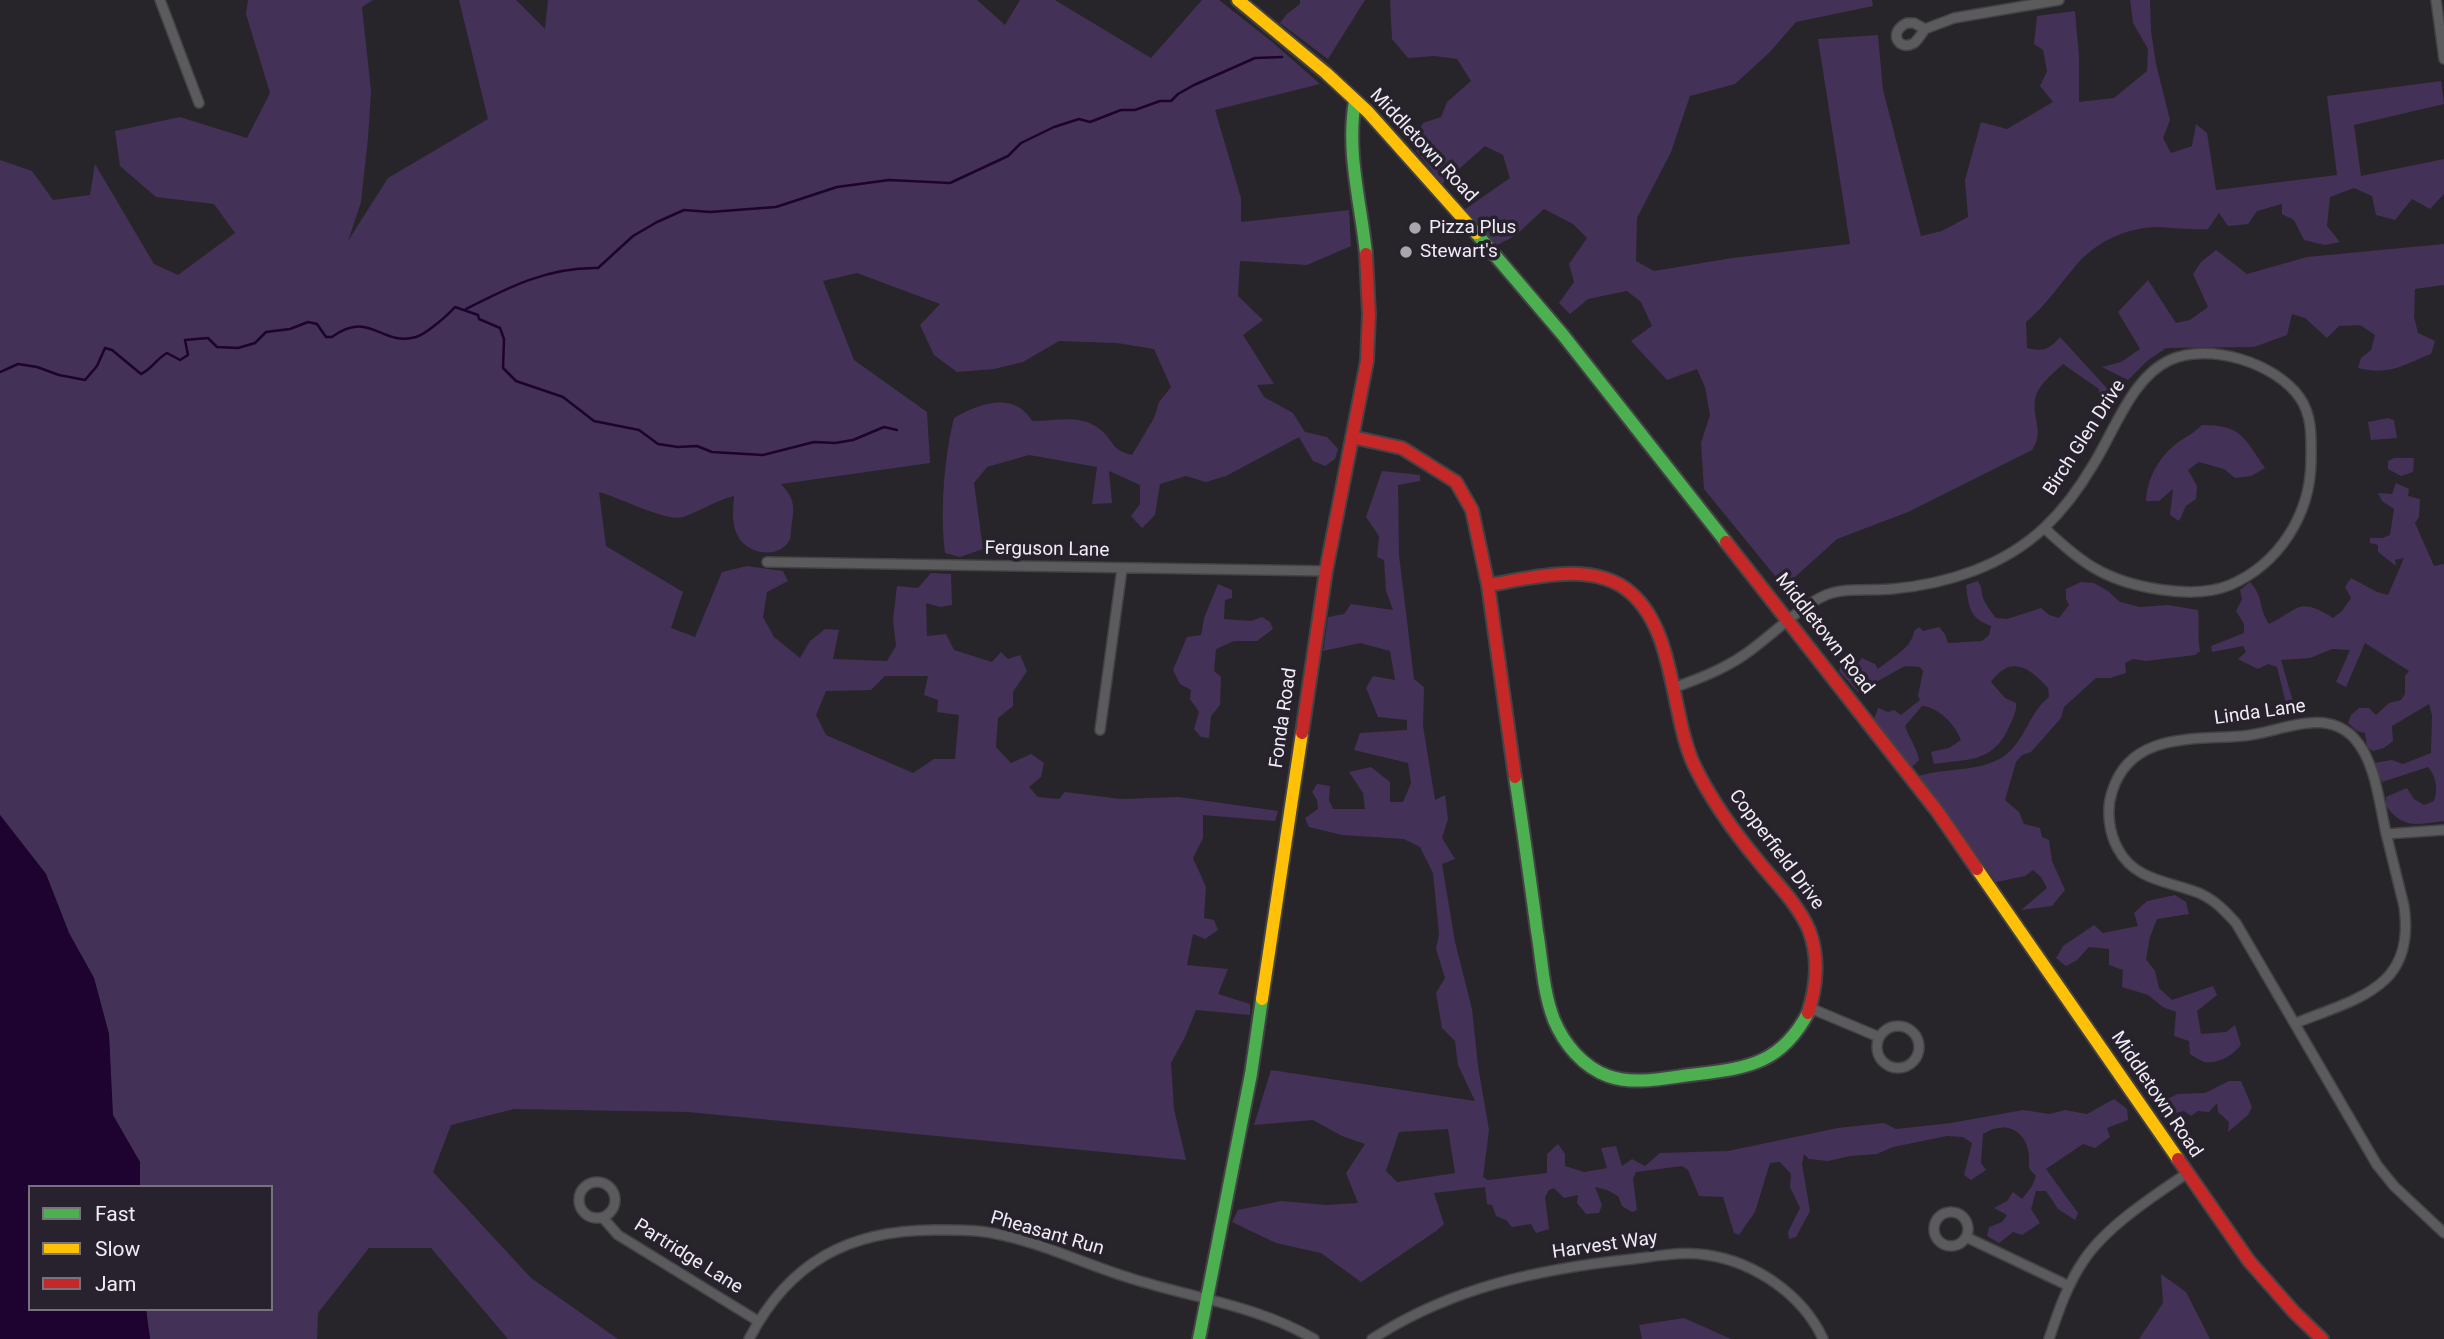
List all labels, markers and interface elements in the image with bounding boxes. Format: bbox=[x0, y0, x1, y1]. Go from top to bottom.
street label: Middletown Road bbox=[1364, 84, 1482, 208]
place label: Pizza Plus bbox=[1429, 217, 1516, 239]
marker: Pizza Plus bbox=[1407, 220, 1423, 236]
place label: Stewart's bbox=[1420, 241, 1498, 263]
marker: Stewart's bbox=[1398, 244, 1414, 260]
street label: Birch Glen Drive bbox=[2039, 376, 2131, 500]
street label: Ferguson Lane bbox=[984, 538, 1110, 562]
street label: Middletown Road bbox=[1770, 569, 1878, 699]
street label: Fonda Road bbox=[1266, 666, 1302, 770]
street label: Linda Lane bbox=[2213, 695, 2307, 731]
street label: Copperfield Drive bbox=[1723, 785, 1829, 915]
street label: Middletown Road bbox=[2105, 1028, 2207, 1162]
legend bbox=[28, 1185, 273, 1311]
text: Fast bbox=[95, 1202, 135, 1226]
street label: Pheasant Run bbox=[988, 1207, 1106, 1261]
street label: Partridge Lane bbox=[630, 1215, 746, 1299]
street label: Harvest Way bbox=[1551, 1227, 1659, 1265]
text: Slow bbox=[95, 1237, 140, 1261]
text: Jam bbox=[95, 1272, 136, 1296]

